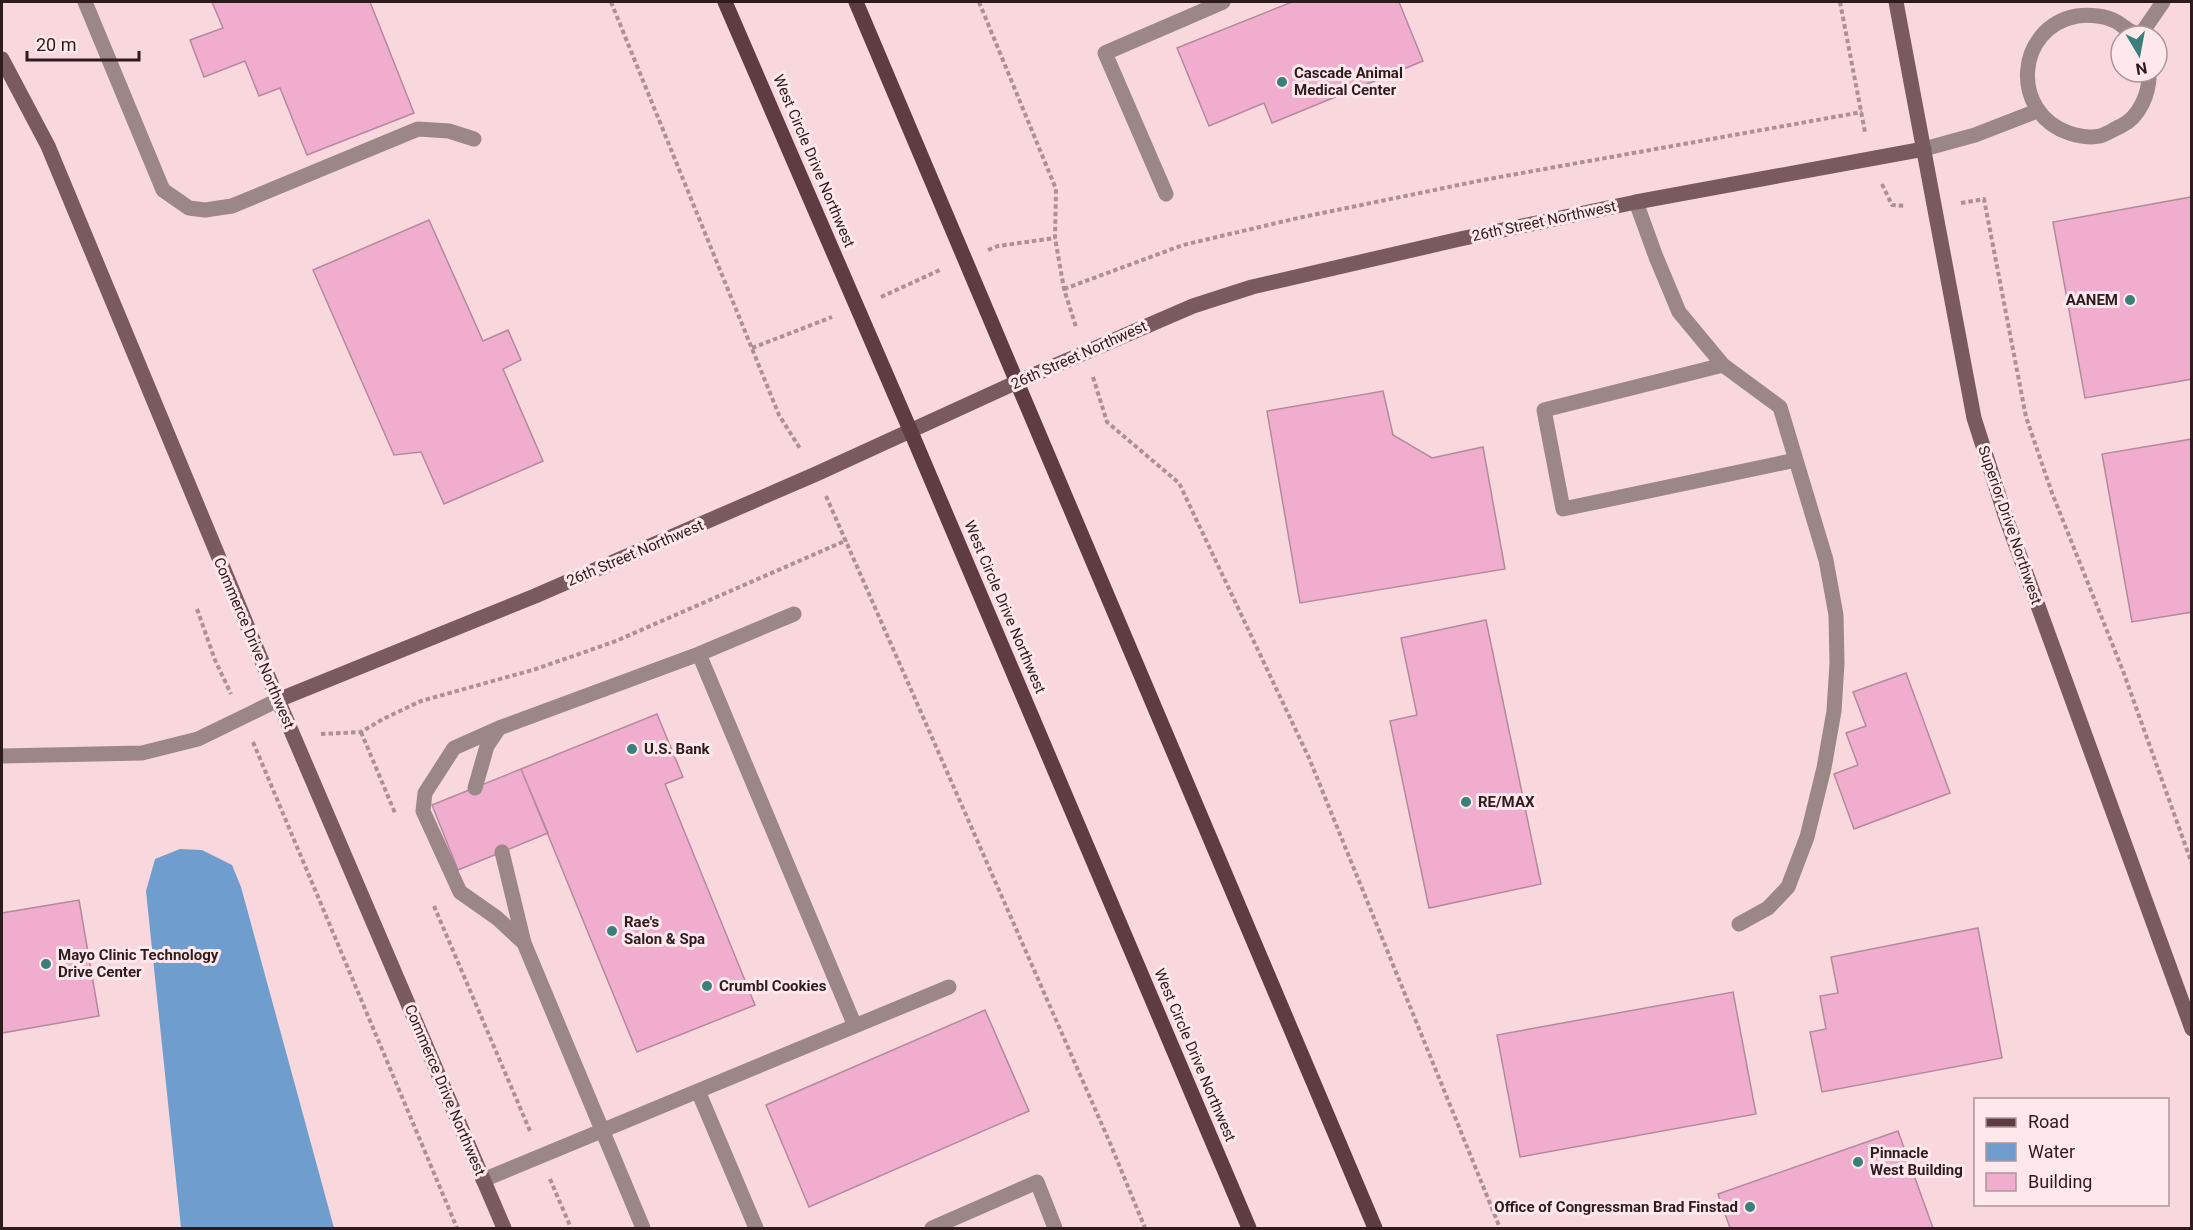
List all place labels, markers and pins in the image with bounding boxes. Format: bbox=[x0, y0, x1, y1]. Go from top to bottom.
place label: Cascade Animal Medical Center bbox=[1294, 64, 1403, 99]
marker: Cascade Animal Medical Center bbox=[1275, 75, 1289, 89]
place label: AANEM bbox=[2066, 291, 2118, 309]
marker: AANEM bbox=[2123, 293, 2137, 307]
place label: U.S. Bank bbox=[644, 740, 711, 758]
marker: U.S. Bank bbox=[625, 742, 639, 756]
place label: RE/MAX bbox=[1478, 793, 1535, 811]
marker: RE/MAX bbox=[1459, 795, 1473, 809]
place label: Rae's Salon & Spa bbox=[624, 913, 705, 948]
marker: Rae's Salon & Spa bbox=[605, 924, 619, 938]
place label: Mayo Clinic Technology Drive Center bbox=[58, 946, 219, 981]
marker: Mayo Clinic Technology Drive Center bbox=[39, 957, 53, 971]
place label: Crumbl Cookies bbox=[719, 977, 827, 995]
marker: Crumbl Cookies bbox=[700, 979, 714, 993]
place label: Pinnacle West Building bbox=[1870, 1144, 1963, 1179]
marker: Pinnacle West Building bbox=[1851, 1155, 1865, 1169]
place label: Office of Congressman Brad Finstad bbox=[1494, 1198, 1738, 1216]
marker: Office of Congressman Brad Finstad bbox=[1743, 1200, 1757, 1214]

